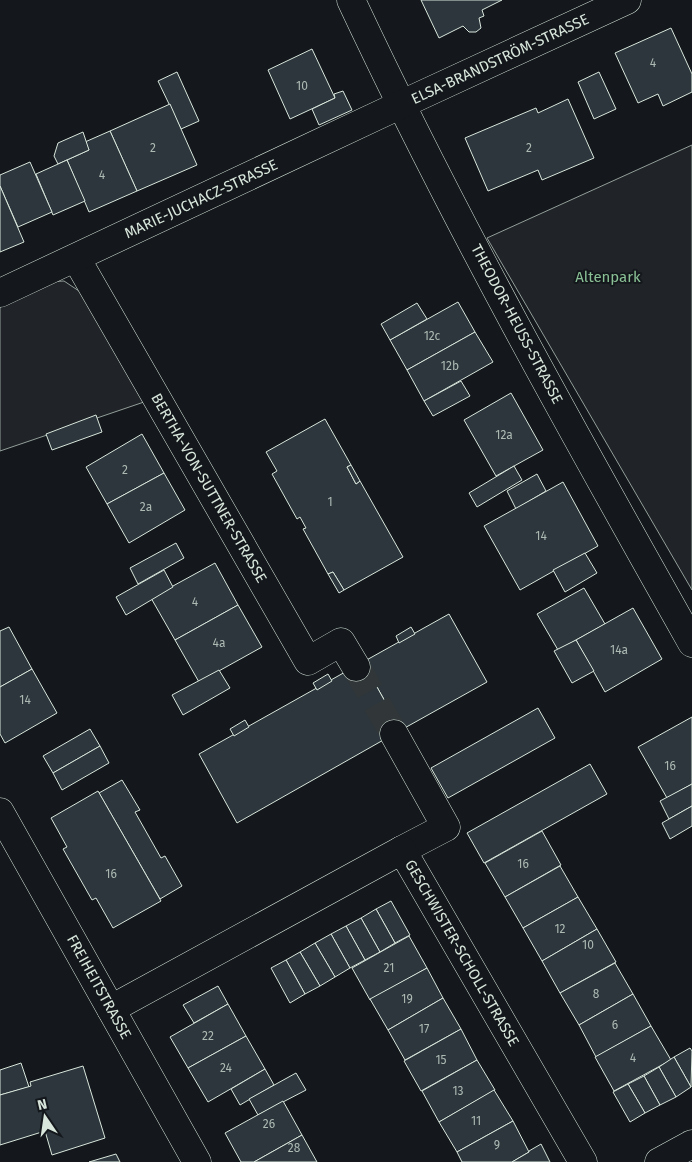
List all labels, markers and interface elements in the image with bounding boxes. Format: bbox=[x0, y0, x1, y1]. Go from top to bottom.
street label: ELSA-BRANDSTRÖM-STRASSE bbox=[408, 10, 592, 108]
house number: 4 bbox=[650, 56, 657, 70]
house number: 10 bbox=[296, 79, 308, 93]
house number: 2 bbox=[150, 141, 156, 155]
house number: 2 bbox=[526, 141, 532, 155]
street label: MARIE-JUCHACZ-STRASSE bbox=[121, 156, 281, 242]
house number: 4 bbox=[99, 168, 106, 182]
street label: THEODOR-HEUSS-STRASSE bbox=[467, 241, 567, 407]
park label: Altenpark bbox=[575, 268, 641, 286]
house number: 12c bbox=[424, 329, 441, 343]
house number: 12b bbox=[441, 359, 459, 373]
street label: BERTHA-VON-SUTTNER-STRASSE bbox=[147, 390, 271, 586]
house number: 12a bbox=[495, 428, 513, 442]
house number: 2 bbox=[122, 463, 128, 477]
house number: 1 bbox=[327, 495, 333, 509]
house number: 2a bbox=[140, 500, 152, 514]
house number: 14 bbox=[535, 529, 547, 543]
house number: 4 bbox=[192, 595, 199, 609]
house number: 4a bbox=[213, 636, 225, 650]
house number: 14a bbox=[610, 643, 628, 657]
house number: 14 bbox=[19, 693, 31, 707]
house number: 16 bbox=[664, 759, 676, 773]
street label: GESCHWISTER-SCHOLL-STRASSE bbox=[401, 857, 523, 1049]
house number: 16 bbox=[517, 857, 529, 871]
house number: 16 bbox=[105, 867, 117, 881]
house number: 12 bbox=[554, 922, 566, 936]
street label: FREIHEITSTRASSE bbox=[63, 932, 135, 1042]
house number: 10 bbox=[582, 938, 594, 952]
house number: 21 bbox=[384, 961, 394, 975]
house number: 8 bbox=[593, 987, 600, 1001]
house number: 19 bbox=[401, 992, 413, 1006]
house number: 6 bbox=[612, 1018, 618, 1032]
house number: 17 bbox=[419, 1022, 429, 1036]
house number: 22 bbox=[202, 1029, 214, 1043]
house number: 4 bbox=[630, 1051, 637, 1065]
house number: 15 bbox=[435, 1053, 447, 1067]
house number: 24 bbox=[220, 1061, 233, 1075]
house number: 13 bbox=[452, 1084, 464, 1098]
north arrow bbox=[20, 1092, 70, 1142]
text: N bbox=[36, 1095, 49, 1114]
house number: 11 bbox=[471, 1114, 481, 1128]
house number: 26 bbox=[263, 1117, 275, 1131]
house number: 9 bbox=[494, 1138, 500, 1152]
house number: 28 bbox=[288, 1141, 301, 1155]

